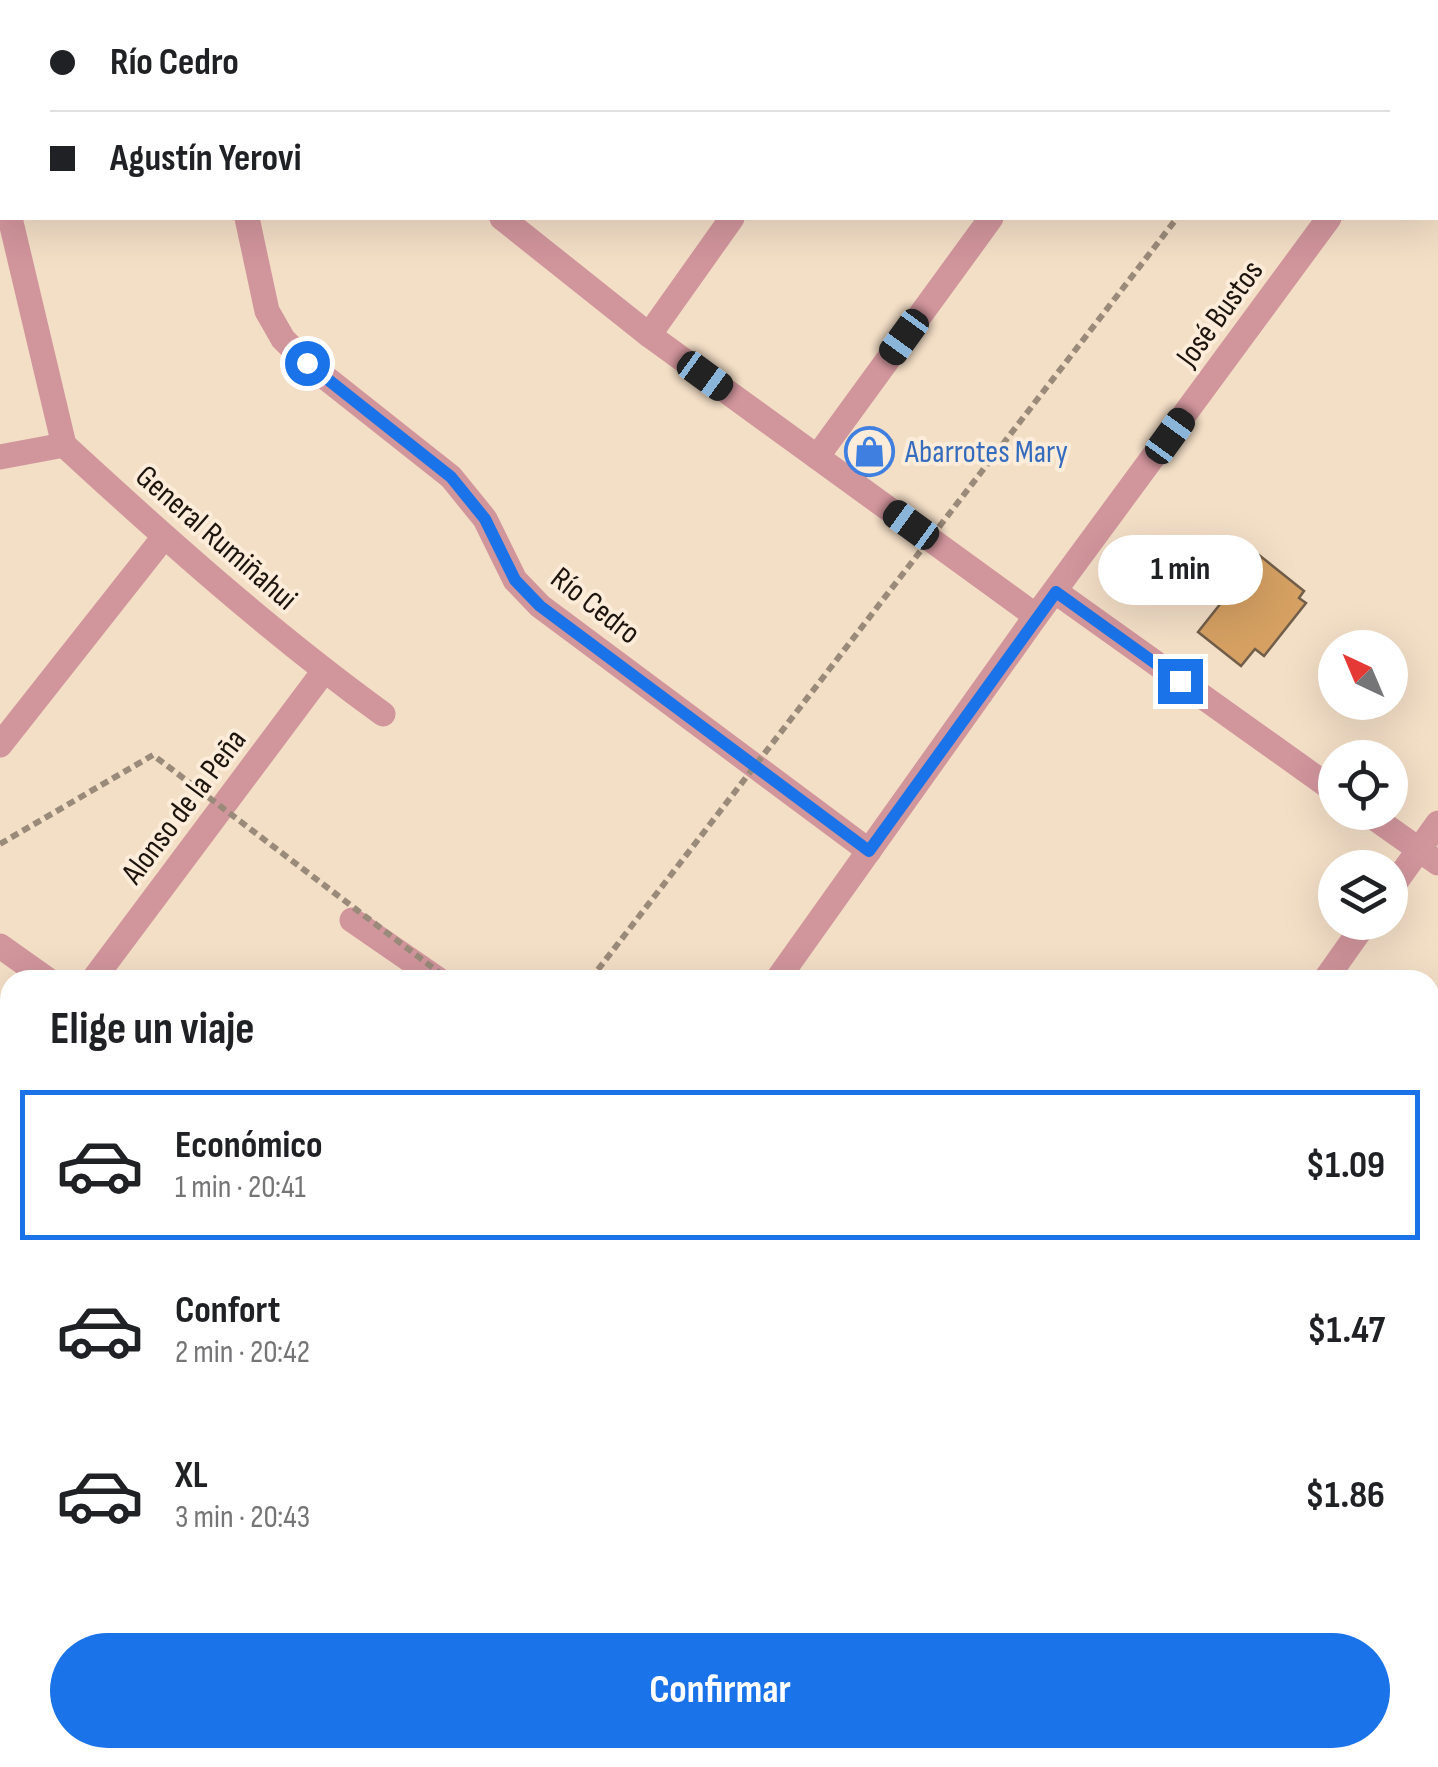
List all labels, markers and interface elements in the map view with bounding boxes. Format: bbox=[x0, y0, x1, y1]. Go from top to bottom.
text: Río Cedro bbox=[110, 40, 239, 85]
text: Agustín Yerovi bbox=[110, 136, 301, 181]
street label: José Bustos bbox=[1168, 253, 1272, 376]
car bbox=[874, 304, 934, 370]
route start bbox=[285, 341, 330, 386]
car bbox=[672, 346, 738, 406]
car bbox=[1140, 403, 1200, 469]
shop icon: Abarrotes Mary bbox=[844, 425, 896, 477]
place label: Abarrotes Mary bbox=[904, 433, 1068, 472]
street label: General Rumiñahui bbox=[127, 457, 305, 619]
car bbox=[878, 495, 944, 555]
callout: 1 min bbox=[1098, 536, 1262, 606]
text: 1 min bbox=[1151, 550, 1210, 589]
street label: Río Cedro bbox=[543, 559, 647, 653]
north arrow bbox=[1318, 630, 1408, 720]
map controls bbox=[1318, 630, 1408, 940]
route end bbox=[1158, 659, 1203, 704]
street label: Alonso de la Peña bbox=[113, 722, 255, 893]
button: locate bbox=[1318, 740, 1408, 830]
button: layers bbox=[1318, 850, 1408, 940]
text: Elige un viaje bbox=[50, 1002, 255, 1057]
icon: car bbox=[55, 1120, 145, 1210]
text: Económico bbox=[175, 1123, 323, 1168]
text: $1.09 bbox=[1306, 1143, 1385, 1188]
text: 1 min · 20:41 bbox=[175, 1168, 306, 1207]
icon: car bbox=[55, 1285, 145, 1375]
text: Confort bbox=[175, 1288, 280, 1333]
text: $1.47 bbox=[1307, 1308, 1385, 1353]
text: 2 min · 20:42 bbox=[175, 1333, 310, 1372]
icon: car bbox=[55, 1450, 145, 1540]
text: XL bbox=[175, 1453, 208, 1498]
text: $1.86 bbox=[1305, 1473, 1385, 1518]
text: 3 min · 20:43 bbox=[175, 1498, 310, 1537]
button: Confirmar bbox=[50, 1633, 1390, 1748]

